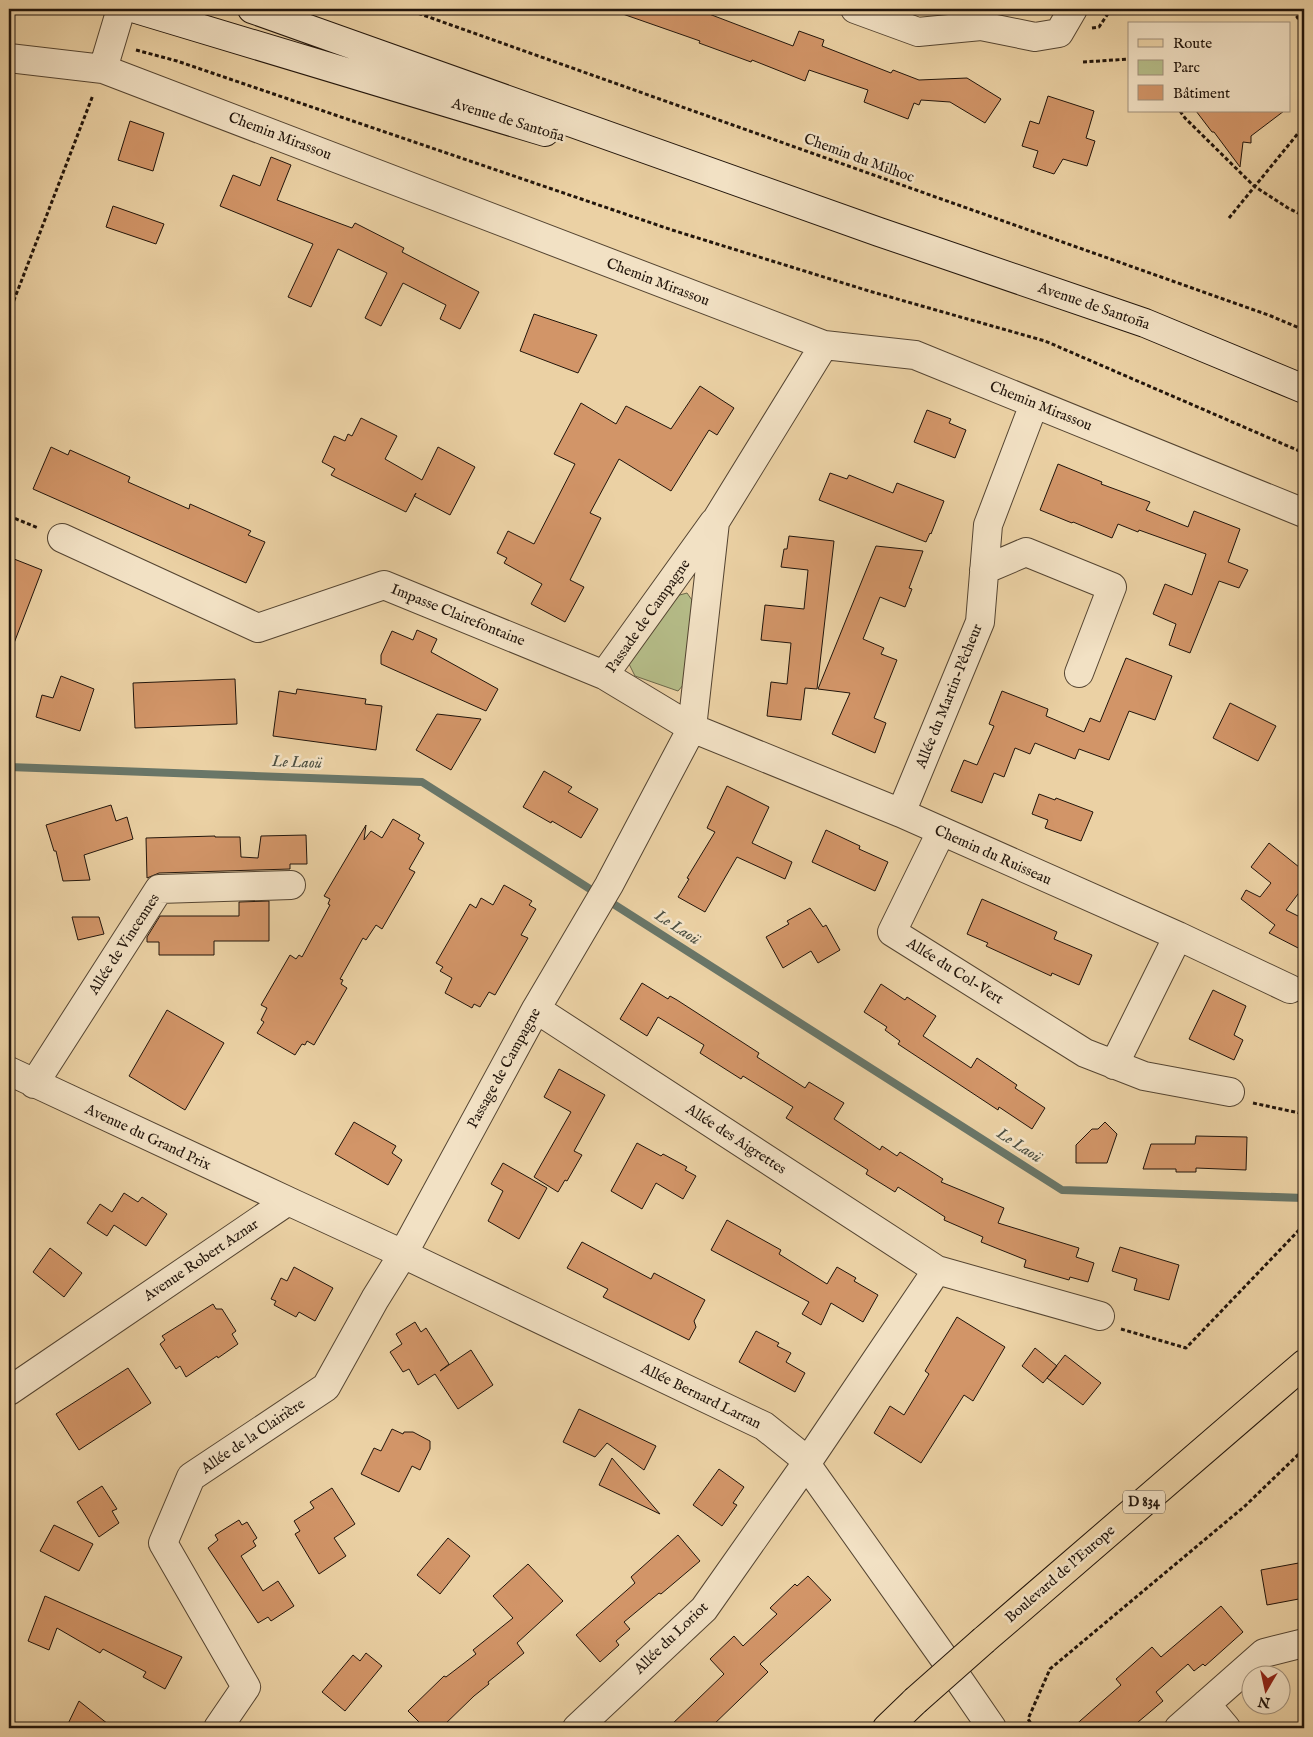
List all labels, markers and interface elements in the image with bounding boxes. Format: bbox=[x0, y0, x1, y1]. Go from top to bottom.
legend bbox=[1128, 22, 1290, 112]
text: Route bbox=[1173, 34, 1212, 53]
text: Parc bbox=[1173, 58, 1200, 77]
text: Bâtiment bbox=[1173, 84, 1230, 103]
street label: Avenue de Santoña bbox=[448, 94, 567, 146]
street label: Chemin Mirassou bbox=[226, 108, 334, 164]
street label: Chemin du Milhoc bbox=[801, 129, 917, 187]
street label: Chemin Mirassou bbox=[604, 254, 712, 310]
street label: Avenue de Santoña bbox=[1035, 278, 1153, 334]
street label: Chemin Mirassou bbox=[987, 377, 1095, 435]
street label: Passade de Campagne bbox=[602, 555, 695, 677]
street label: Impasse Clairefontaine bbox=[388, 579, 528, 651]
street label: Allée du Martin-Pêcheur bbox=[911, 620, 987, 772]
water label: Le Laoü bbox=[271, 752, 323, 774]
street label: Chemin du Ruisseau bbox=[931, 821, 1055, 889]
street label: Allée de Vincennes bbox=[84, 890, 164, 999]
water label: Le Laoü bbox=[650, 905, 704, 950]
street label: Allée du Col-Vert bbox=[902, 933, 1007, 1008]
street label: Passage de Campagne bbox=[463, 1004, 545, 1132]
street label: Avenue du Grand Prix bbox=[81, 1099, 215, 1175]
street label: Allée des Aigrettes bbox=[681, 1099, 790, 1179]
water label: Le Laoü bbox=[992, 1123, 1046, 1168]
street label: Avenue Robert Aznar bbox=[139, 1214, 262, 1306]
street label: Allée Bernard Larran bbox=[637, 1358, 764, 1433]
street label: Allée de la Clairière bbox=[197, 1394, 309, 1478]
road number: D 834 bbox=[1123, 1490, 1165, 1514]
street label: Boulevard de l'Europe bbox=[1001, 1521, 1119, 1627]
street label: Allée du Loriot bbox=[629, 1598, 712, 1679]
north arrow bbox=[1240, 1664, 1290, 1714]
text: N bbox=[1257, 1692, 1273, 1712]

